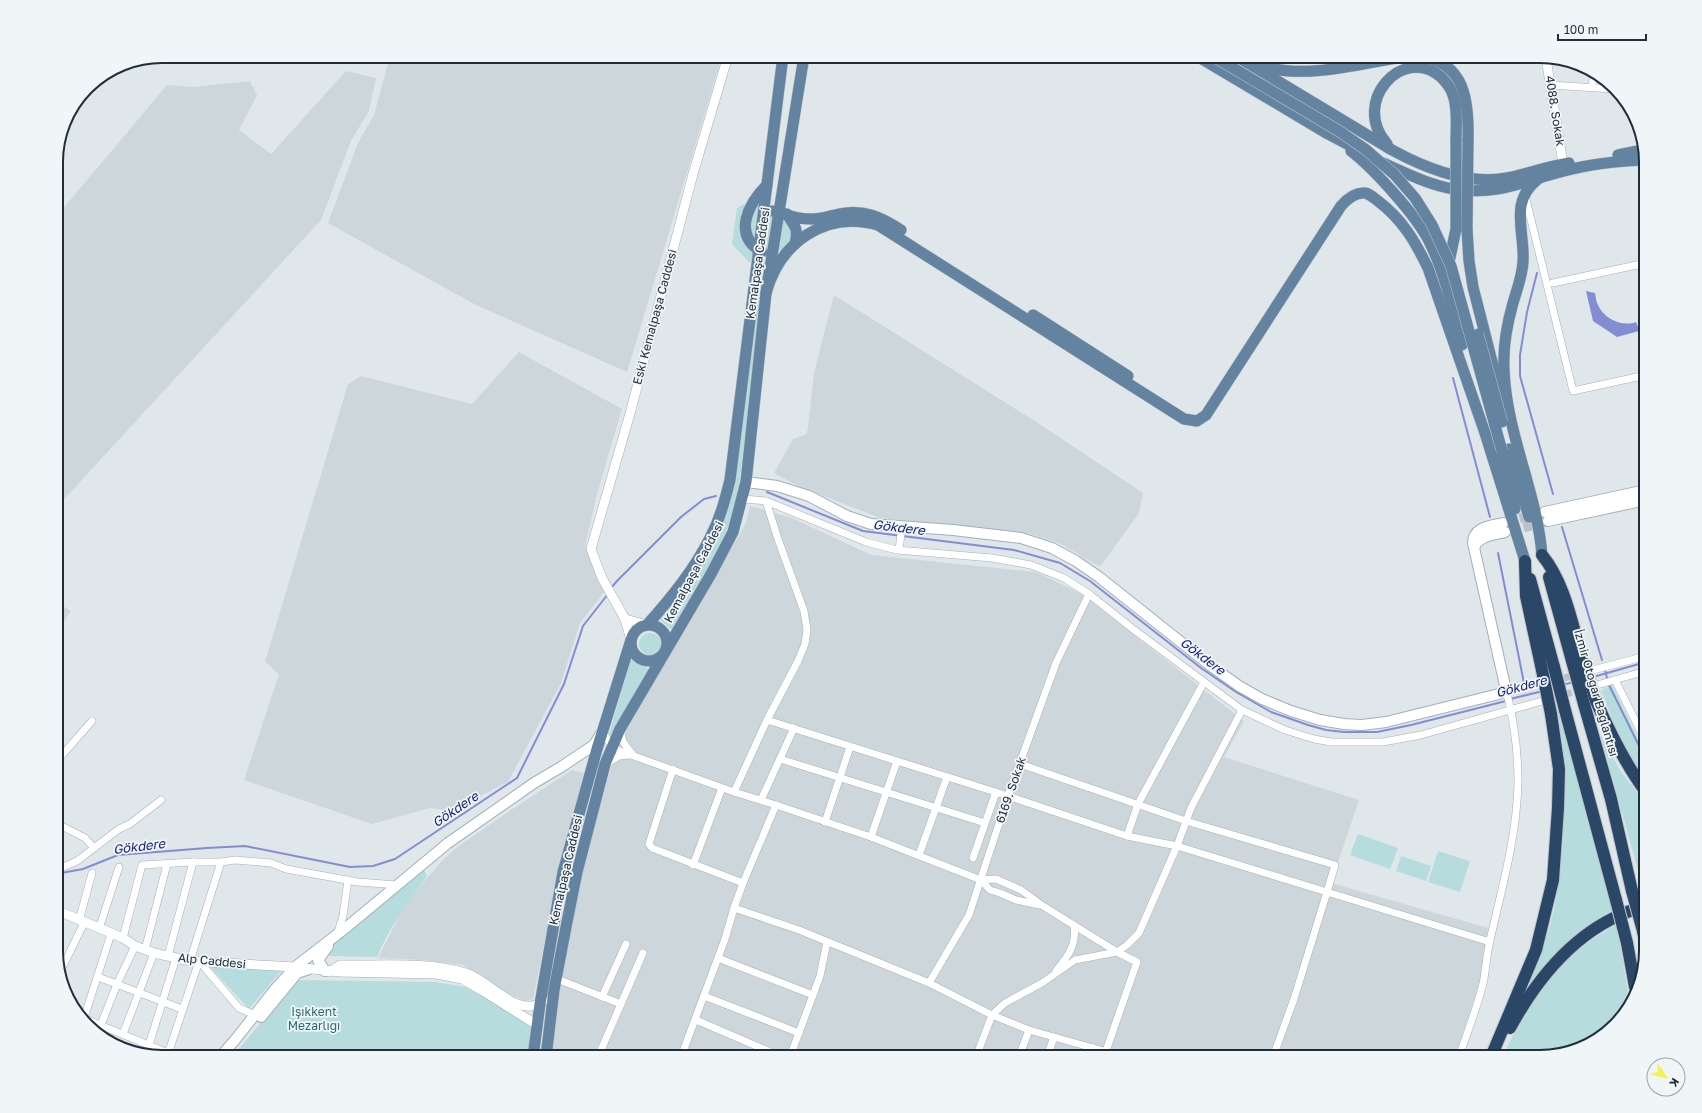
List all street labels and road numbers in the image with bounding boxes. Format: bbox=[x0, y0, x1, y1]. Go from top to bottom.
street label: 4088. Sokak bbox=[1543, 75, 1568, 147]
street label: Kemalpaşa Caddesi bbox=[742, 206, 773, 320]
street label: Eski Kemalpaşa Caddesi bbox=[629, 248, 680, 386]
street label: Kemalpaşa Caddesi bbox=[660, 518, 727, 625]
street label: İzmir Otogar Bağlantısı bbox=[1571, 627, 1622, 758]
street label: 6169. Sokak bbox=[992, 754, 1029, 825]
street label: Kemalpaşa Caddesi bbox=[546, 813, 586, 927]
street label: Alp Caddesi bbox=[177, 949, 247, 972]

